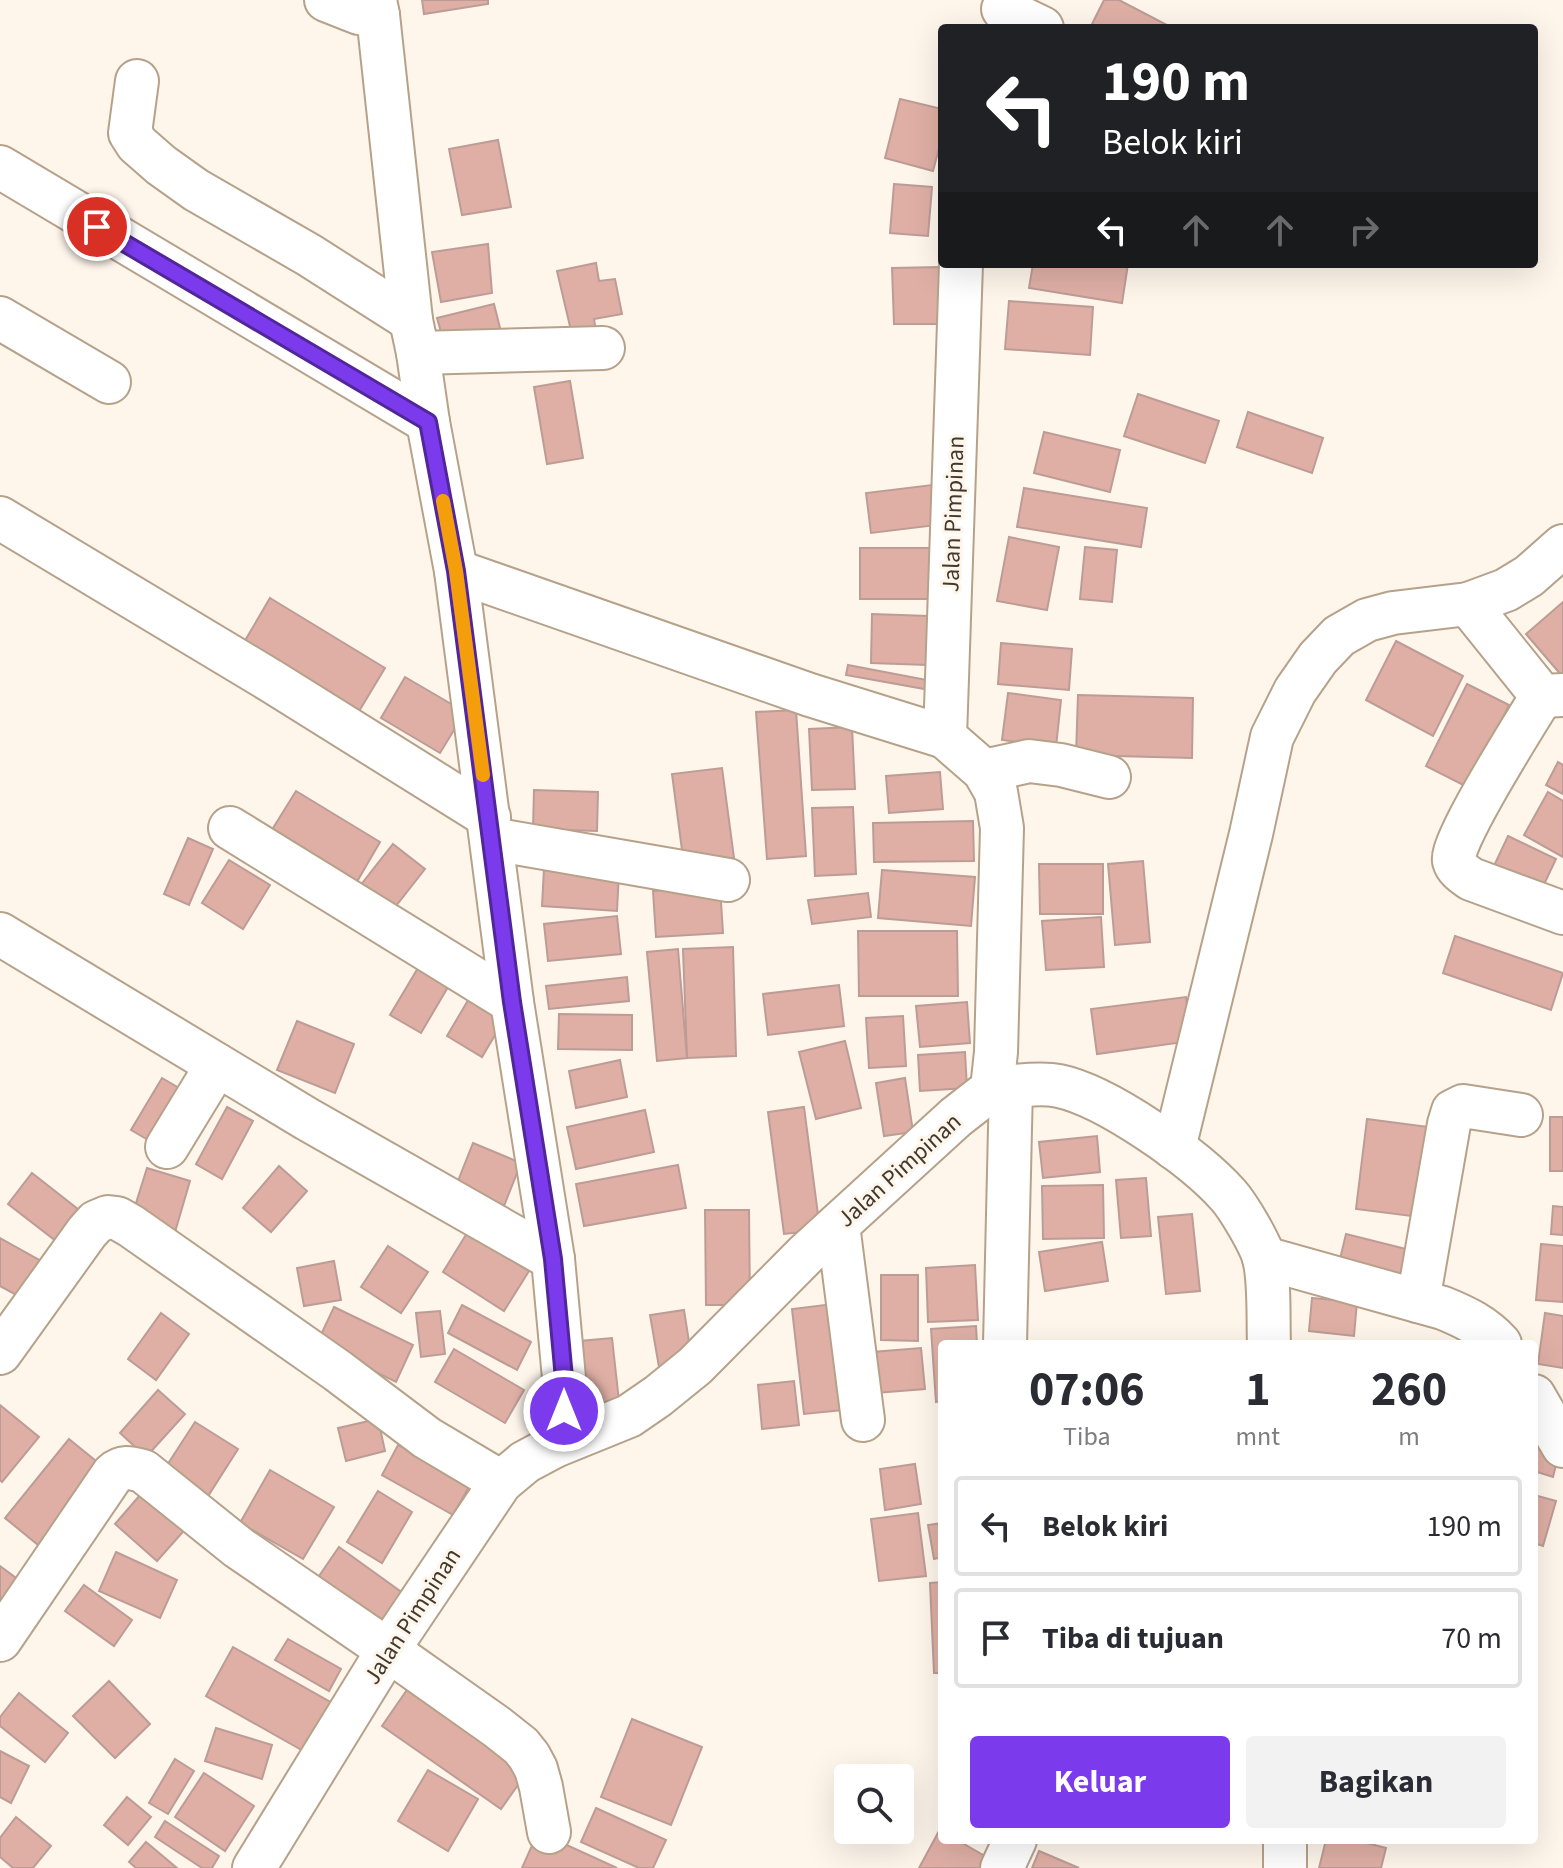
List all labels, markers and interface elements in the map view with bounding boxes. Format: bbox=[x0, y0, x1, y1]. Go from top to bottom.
text: 190 m bbox=[1102, 43, 1250, 122]
icon: left bbox=[970, 56, 1074, 160]
text: Belok kiri bbox=[1102, 117, 1243, 168]
pin bbox=[63, 193, 131, 261]
icon: arrive bbox=[75, 205, 119, 249]
icon: left bbox=[1090, 208, 1134, 252]
icon: ahead bbox=[1174, 208, 1218, 252]
icon: ahead bbox=[1258, 208, 1302, 252]
icon: right bbox=[1342, 208, 1386, 252]
street label: Jalan Pimpinan bbox=[933, 435, 974, 593]
street label: Jalan Pimpinan bbox=[829, 1105, 969, 1236]
text: 07:06 bbox=[1029, 1356, 1145, 1424]
text: 1 bbox=[1245, 1356, 1271, 1424]
text: 260 bbox=[1371, 1356, 1447, 1424]
position arrow bbox=[522, 1369, 606, 1453]
text: Tiba bbox=[1063, 1418, 1111, 1455]
text: mnt bbox=[1236, 1418, 1280, 1455]
text: m bbox=[1398, 1418, 1420, 1455]
icon: left bbox=[974, 1504, 1018, 1548]
text: Belok kiri bbox=[1042, 1505, 1168, 1548]
text: 190 m bbox=[1426, 1505, 1502, 1548]
street label: Jalan Pimpinan bbox=[355, 1541, 470, 1692]
icon: arrive bbox=[974, 1616, 1018, 1660]
text: Tiba di tujuan bbox=[1042, 1617, 1224, 1660]
text: 70 m bbox=[1441, 1617, 1502, 1660]
button: Keluar bbox=[970, 1736, 1230, 1828]
button: Bagikan bbox=[1246, 1736, 1506, 1828]
map controls bbox=[834, 1764, 914, 1844]
button: search bbox=[834, 1764, 914, 1844]

